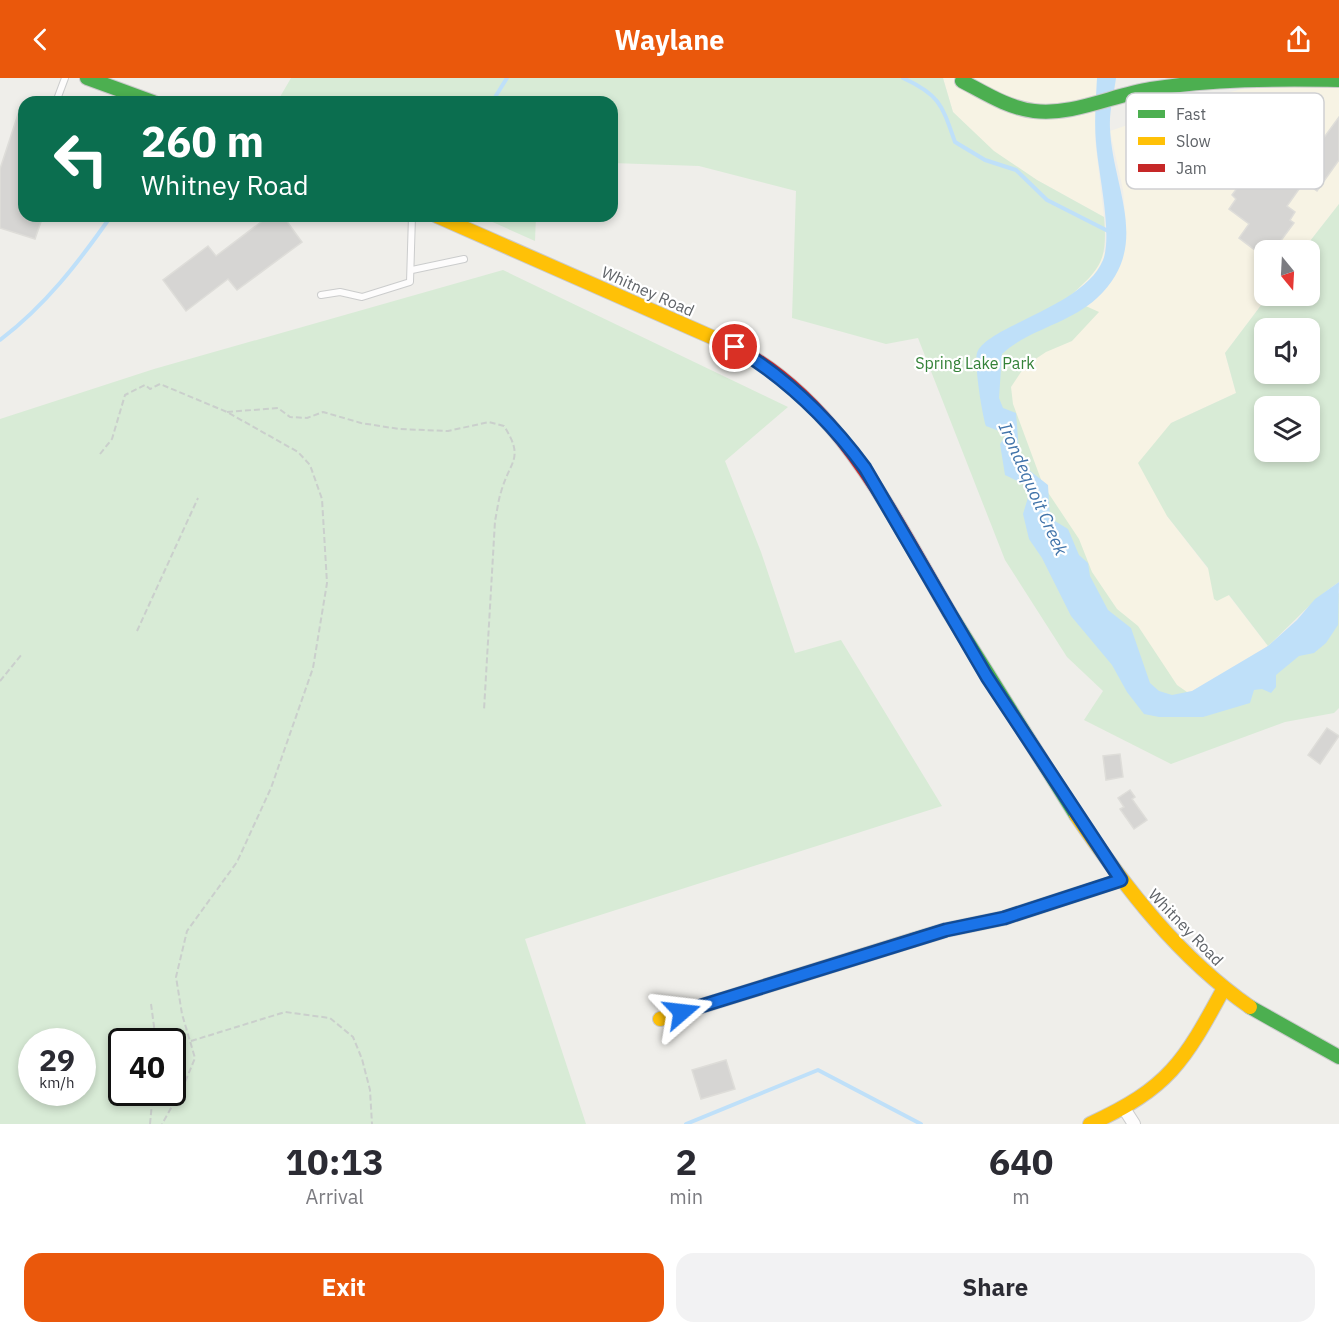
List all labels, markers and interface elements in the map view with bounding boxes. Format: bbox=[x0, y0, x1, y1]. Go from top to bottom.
text: Waylane bbox=[615, 22, 724, 57]
icon: back bbox=[24, 23, 57, 56]
icon: share bbox=[1282, 23, 1315, 56]
legend bbox=[1126, 93, 1324, 189]
text: Fast bbox=[1176, 104, 1206, 124]
text: 260 m bbox=[141, 114, 264, 169]
icon: left bbox=[42, 120, 120, 198]
text: Slow bbox=[1176, 131, 1211, 151]
text: Jam bbox=[1176, 158, 1207, 178]
text: Whitney Road bbox=[141, 167, 309, 202]
north arrow bbox=[1254, 240, 1320, 306]
map controls bbox=[1254, 240, 1320, 462]
street label: Whitney Road bbox=[599, 262, 697, 320]
button: sound bbox=[1254, 318, 1320, 384]
pin bbox=[709, 321, 760, 372]
icon: arrive bbox=[718, 330, 751, 363]
park label: Spring Lake Park bbox=[915, 353, 1035, 373]
button: layers bbox=[1254, 396, 1320, 462]
water label: Irondequoit Creek bbox=[994, 419, 1073, 560]
street label: Whitney Road bbox=[1144, 884, 1228, 970]
position arrow bbox=[650, 980, 714, 1044]
speed limit sign: 40 bbox=[108, 1028, 186, 1106]
text: 29 bbox=[39, 1040, 75, 1079]
text: km/h bbox=[39, 1073, 75, 1092]
text: 10:13 bbox=[286, 1138, 384, 1185]
text: 2 bbox=[675, 1138, 697, 1185]
text: 640 bbox=[989, 1138, 1053, 1185]
text: Arrival bbox=[306, 1183, 364, 1210]
text: min bbox=[669, 1183, 703, 1210]
text: m bbox=[1012, 1183, 1030, 1210]
button: Exit bbox=[24, 1253, 664, 1322]
button: Share bbox=[676, 1253, 1315, 1322]

